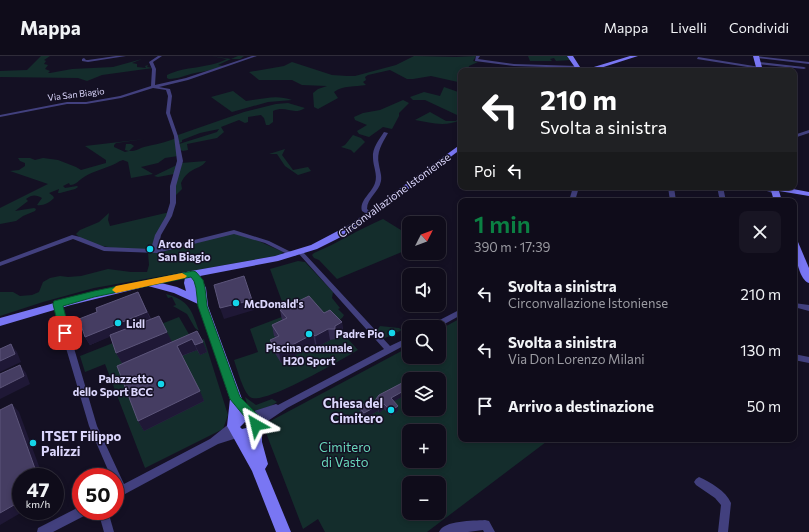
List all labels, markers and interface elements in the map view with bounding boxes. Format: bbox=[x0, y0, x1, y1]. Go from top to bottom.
text: Mappa bbox=[20, 16, 81, 39]
text: Mappa bbox=[604, 19, 648, 36]
text: Livelli bbox=[670, 19, 707, 36]
text: Condividi bbox=[729, 19, 789, 36]
text: 210 m bbox=[540, 82, 617, 116]
icon: left bbox=[474, 84, 526, 136]
street label: Via San Biagio bbox=[47, 85, 105, 103]
text: Svolta a sinistra bbox=[540, 116, 667, 138]
street label: Circonvallazione Istoniense bbox=[335, 150, 453, 240]
icon: left bbox=[504, 160, 526, 182]
text: Poi bbox=[474, 162, 496, 180]
text: 1 min bbox=[474, 209, 531, 238]
button: close bbox=[739, 211, 781, 253]
north arrow bbox=[402, 216, 446, 260]
map controls bbox=[402, 216, 446, 520]
place label: Arco di San Biagio bbox=[158, 237, 211, 263]
text: 390 m · 17:39 bbox=[474, 239, 550, 255]
marker: Arco di San Biagio bbox=[145, 244, 155, 254]
button: sound bbox=[402, 268, 446, 312]
text: Svolta a sinistra bbox=[508, 277, 617, 295]
icon: left bbox=[474, 283, 496, 305]
text: 210 m bbox=[741, 285, 781, 303]
text: Circonvallazione Istoniense bbox=[508, 295, 668, 311]
place label: McDonald's bbox=[244, 297, 304, 310]
marker: McDonald's bbox=[231, 298, 241, 308]
pin bbox=[48, 316, 82, 350]
place label: Lidl bbox=[126, 317, 145, 330]
marker: Lidl bbox=[113, 318, 123, 328]
button: search bbox=[402, 320, 446, 364]
icon: arrive bbox=[54, 322, 76, 344]
place label: Padre Pio bbox=[336, 327, 384, 340]
marker: Padre Pio bbox=[387, 328, 397, 338]
marker: Piscina comunale H20 Sport bbox=[304, 329, 314, 339]
text: Svolta a sinistra bbox=[508, 333, 617, 351]
icon: left bbox=[474, 339, 496, 361]
place label: Piscina comunale H20 Sport bbox=[266, 341, 353, 367]
text: 130 m bbox=[740, 341, 781, 359]
text: Via Don Lorenzo Milani bbox=[508, 351, 645, 367]
place label: Palazzetto dello Sport BCC bbox=[73, 372, 153, 398]
button: layers bbox=[402, 372, 446, 416]
marker: Palazzetto dello Sport BCC bbox=[156, 379, 166, 389]
place label: Chiesa del Cimitero bbox=[323, 395, 383, 426]
icon: arrive bbox=[474, 395, 496, 417]
text: Arrivo a destinazione bbox=[508, 397, 654, 415]
text: 50 m bbox=[747, 397, 781, 415]
position arrow bbox=[235, 404, 277, 446]
marker: Chiesa del Cimitero bbox=[386, 405, 396, 415]
button: + bbox=[402, 424, 446, 468]
place label: ITSET Filippo Palizzi bbox=[41, 428, 122, 459]
marker: ITSET Filippo Palizzi bbox=[28, 438, 38, 448]
park label: Cimitero di Vasto bbox=[319, 439, 371, 470]
speed limit sign: 50 bbox=[72, 468, 124, 520]
button: − bbox=[402, 476, 446, 520]
text: 47 bbox=[27, 477, 49, 501]
text: km/h bbox=[26, 498, 50, 510]

